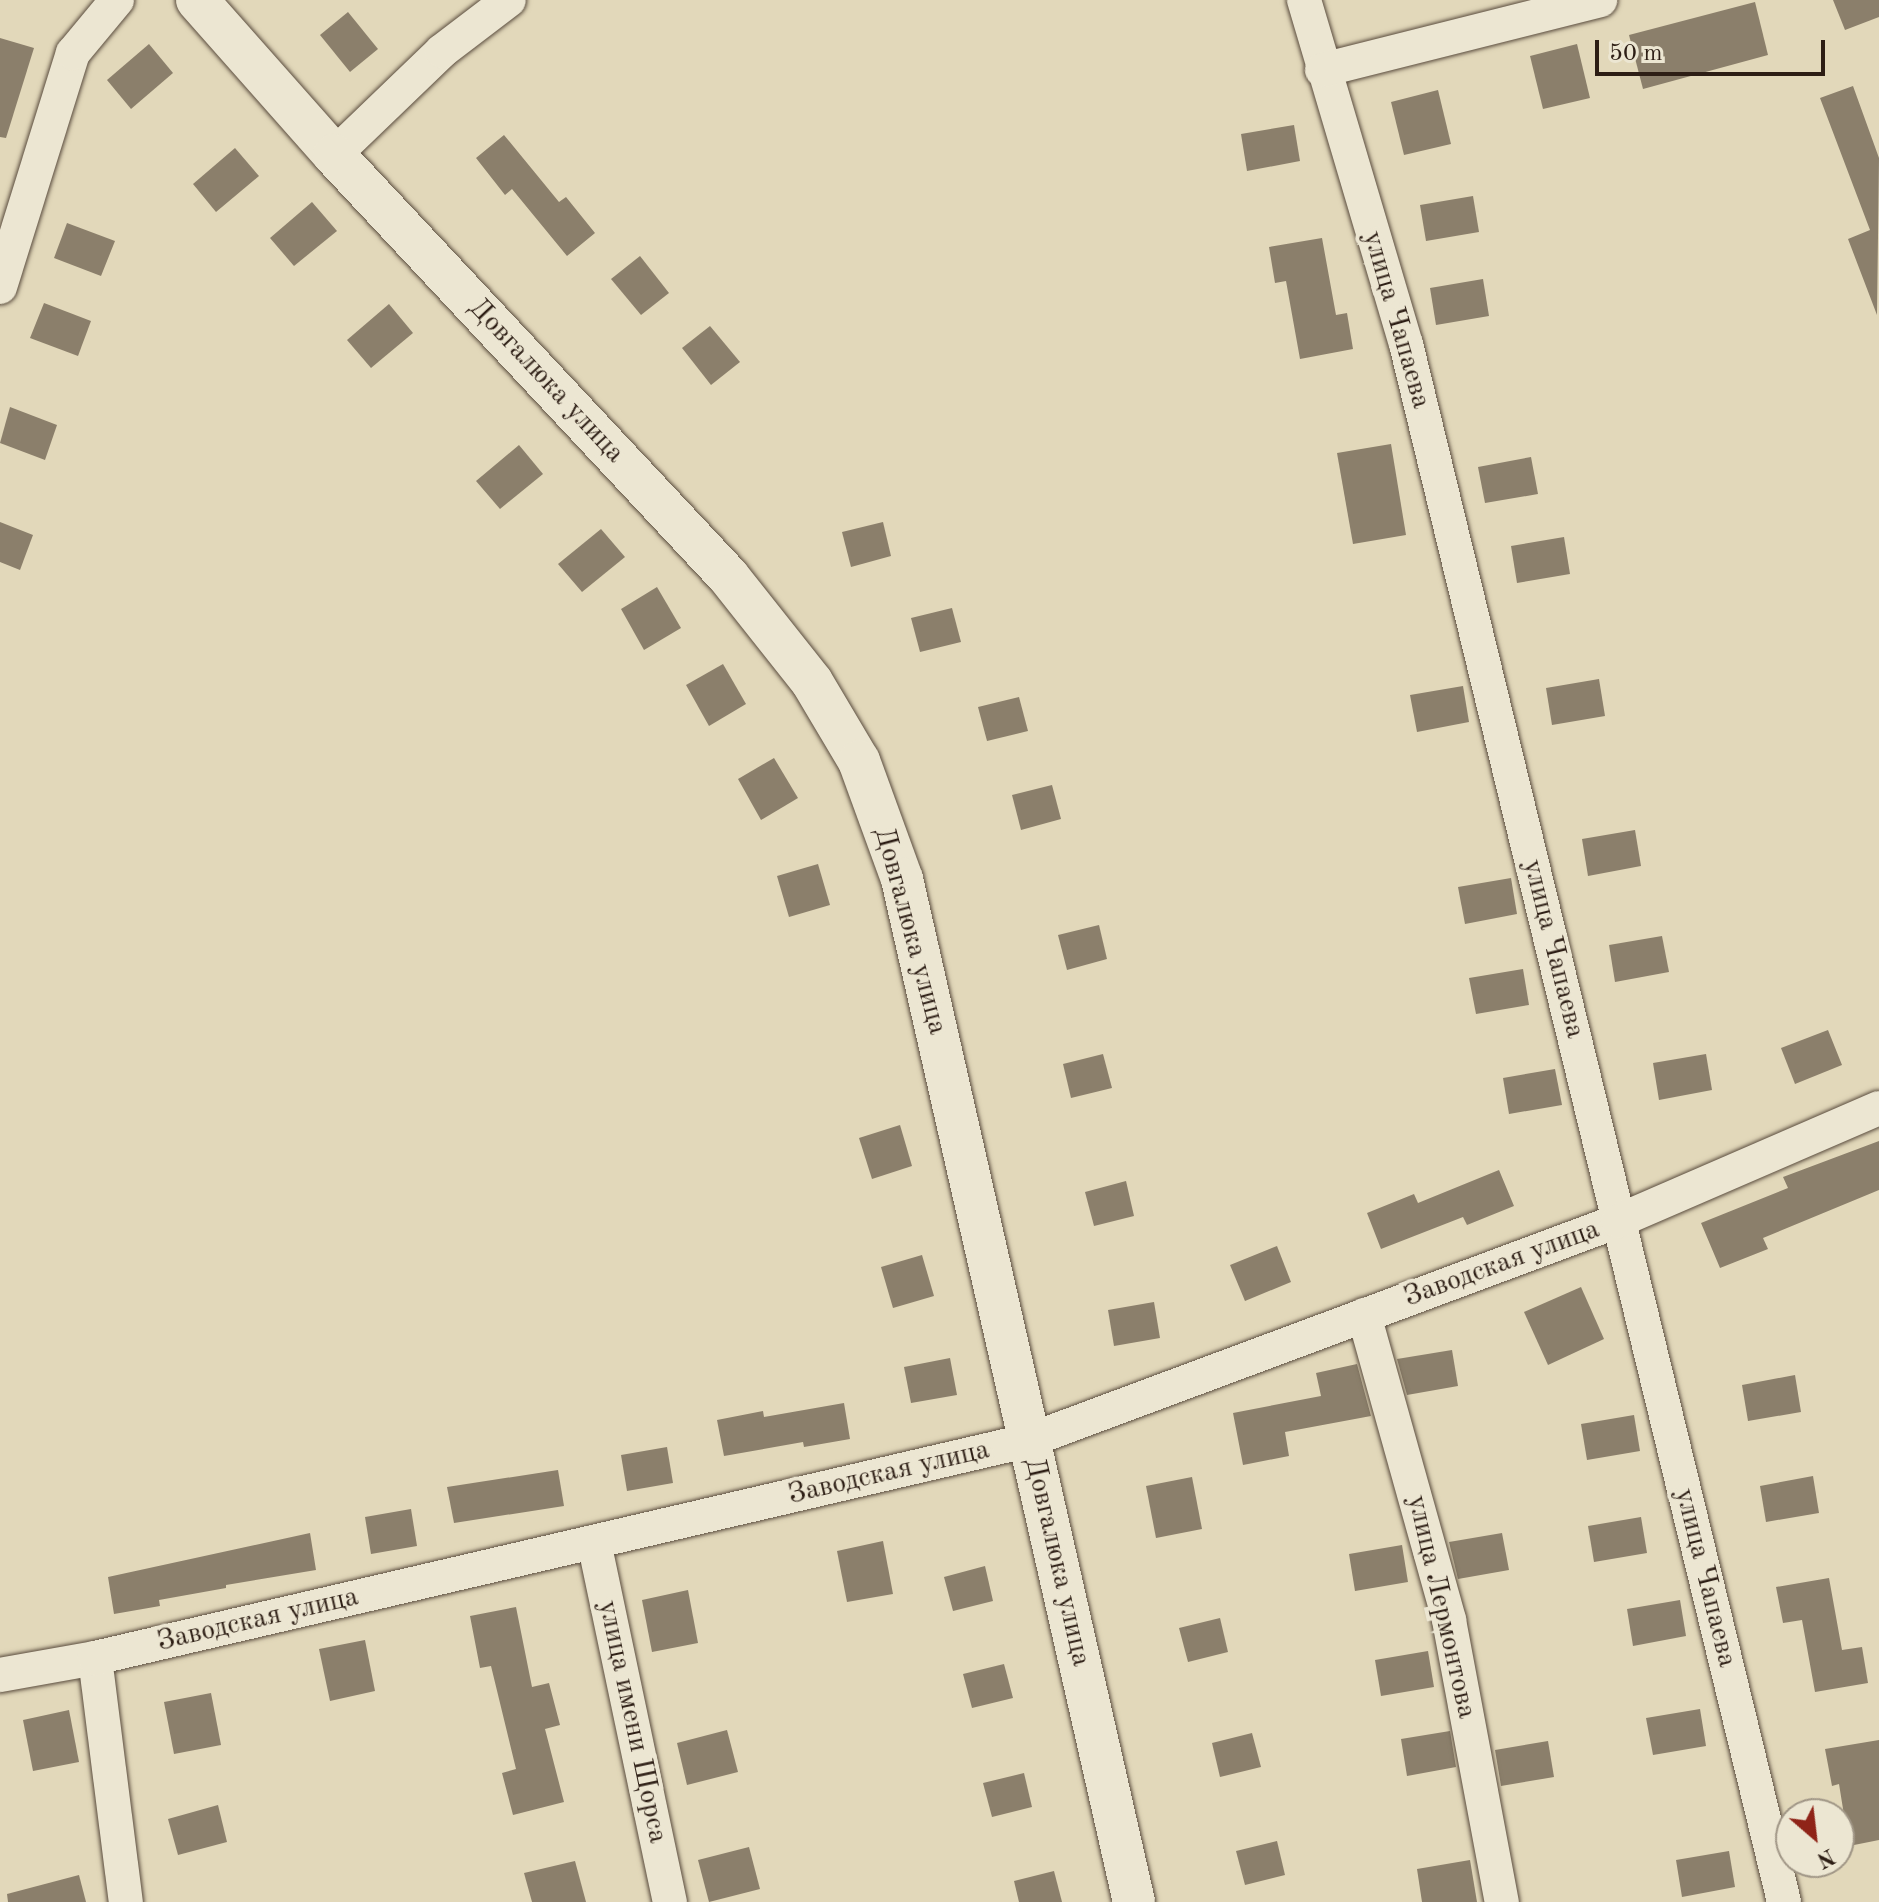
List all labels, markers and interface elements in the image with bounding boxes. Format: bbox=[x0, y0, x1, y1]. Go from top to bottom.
scale bar bbox=[1599, 24, 1829, 74]
text: 50 m bbox=[1609, 42, 1663, 66]
street label: улица Чапаева bbox=[1355, 227, 1437, 413]
street label: Довгалюка улица bbox=[461, 292, 631, 470]
street label: Довгалюка улица bbox=[866, 824, 954, 1038]
street label: улица Чапаева bbox=[1515, 856, 1591, 1042]
street label: Заводская улица bbox=[1400, 1213, 1604, 1315]
street label: Заводская улица bbox=[785, 1433, 993, 1513]
street label: Довгалюка улица bbox=[1017, 1454, 1097, 1670]
street label: улица Чапаева bbox=[1667, 1485, 1743, 1671]
street label: улица Лермонтова bbox=[1399, 1492, 1483, 1722]
street label: Заводская улица bbox=[154, 1580, 362, 1660]
street label: улица имени Щорса bbox=[590, 1598, 674, 1846]
north arrow bbox=[1775, 1798, 1855, 1878]
text: N bbox=[1813, 1844, 1838, 1871]

